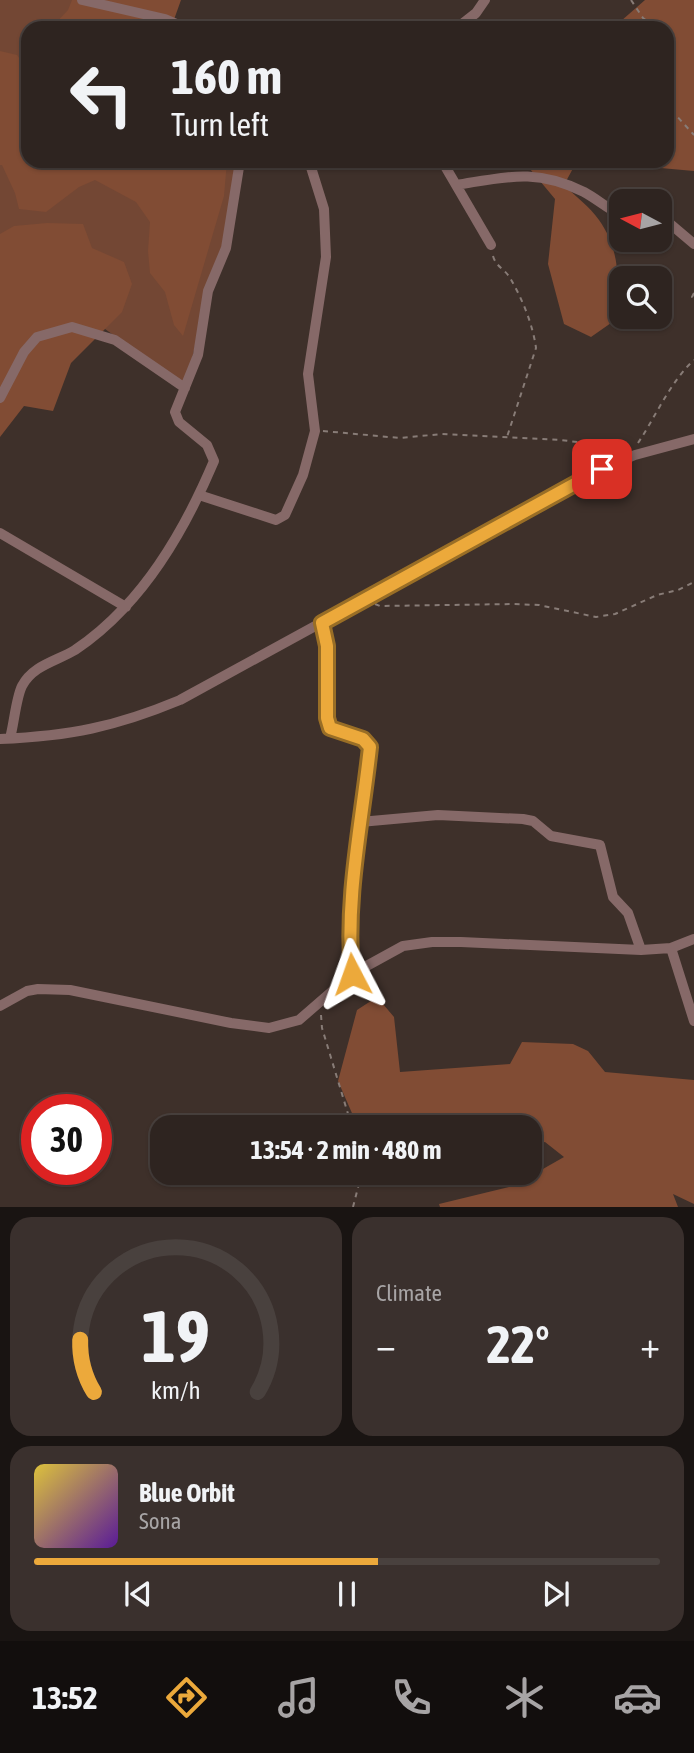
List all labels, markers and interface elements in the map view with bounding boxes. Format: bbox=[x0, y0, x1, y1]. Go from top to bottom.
text: 160 m bbox=[171, 48, 282, 104]
icon: left bbox=[56, 49, 147, 140]
text: Turn left bbox=[171, 106, 269, 143]
north arrow bbox=[609, 189, 672, 252]
map controls bbox=[609, 189, 672, 329]
button: search bbox=[609, 266, 672, 329]
pin bbox=[572, 439, 632, 499]
icon: arrive bbox=[583, 450, 621, 488]
position arrow bbox=[315, 937, 389, 1011]
speed limit sign: 30 bbox=[21, 1094, 112, 1185]
text: 13:54 · 2 min · 480 m bbox=[251, 1135, 441, 1165]
text: Climate bbox=[376, 1280, 442, 1306]
text: 19 bbox=[142, 1295, 210, 1378]
text: 22° bbox=[486, 1314, 550, 1374]
text: − bbox=[376, 1323, 396, 1366]
text: + bbox=[640, 1323, 660, 1366]
text: km/h bbox=[151, 1376, 201, 1404]
text: Blue Orbit bbox=[139, 1478, 235, 1508]
text: Sona bbox=[139, 1508, 181, 1534]
icon: previous bbox=[119, 1575, 157, 1613]
icon: pause bbox=[328, 1575, 366, 1613]
icon: next bbox=[537, 1575, 575, 1613]
icon: directions bbox=[162, 1673, 211, 1722]
icon: music bbox=[274, 1673, 323, 1722]
icon: phone bbox=[387, 1673, 436, 1722]
icon: climate bbox=[500, 1673, 549, 1722]
icon: car bbox=[613, 1673, 662, 1722]
text: 13:52 bbox=[32, 1679, 98, 1716]

